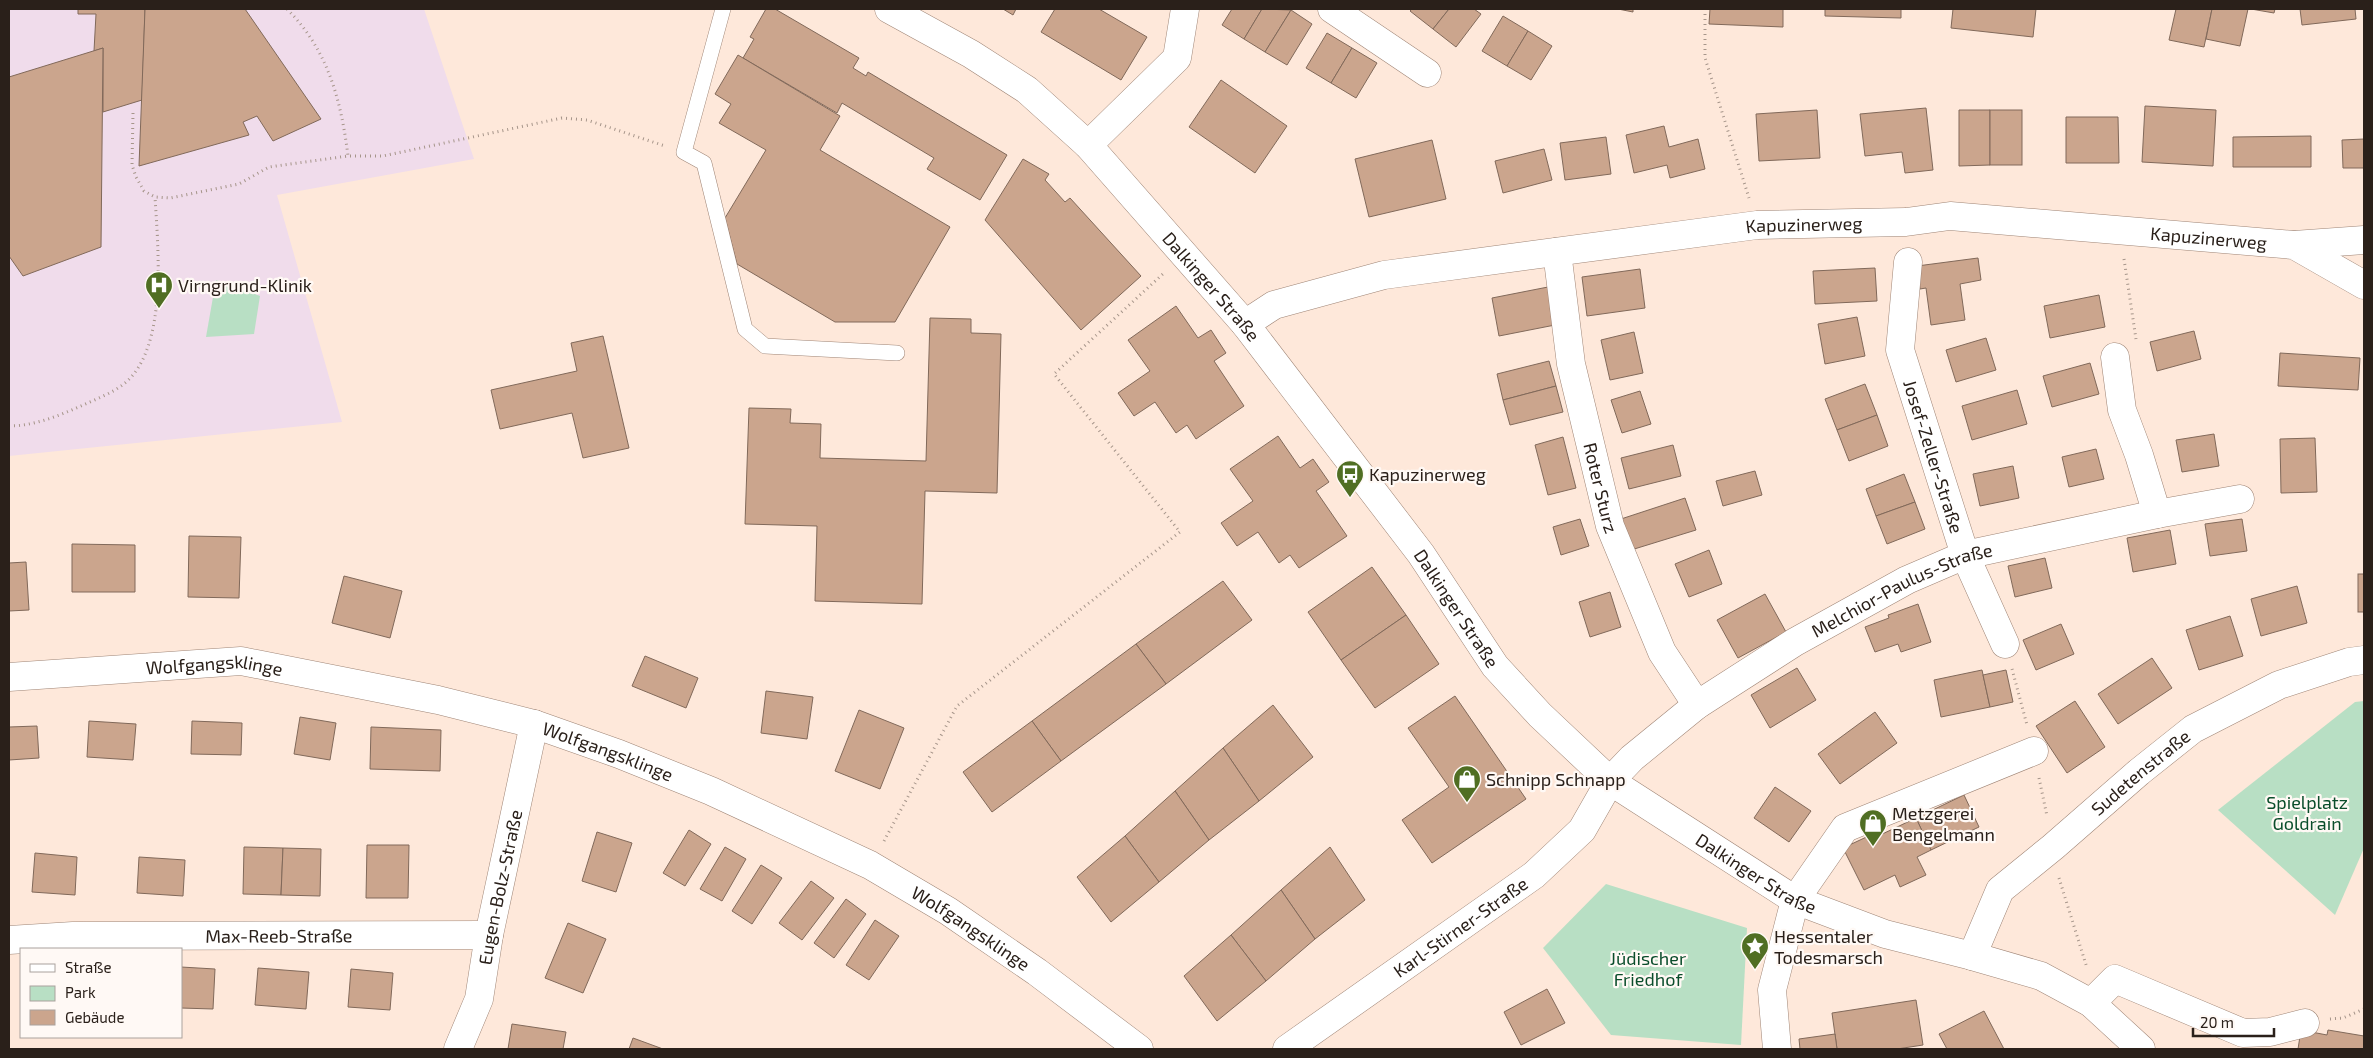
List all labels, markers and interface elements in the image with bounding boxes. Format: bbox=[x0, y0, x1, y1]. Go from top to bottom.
street label: Kapuzinerweg bbox=[1744, 212, 1863, 237]
street label: Kapuzinerweg bbox=[2150, 222, 2268, 254]
street label: Dalkinger Straße bbox=[1158, 227, 1265, 345]
hospital icon: Virngrund-Klinik bbox=[144, 270, 174, 309]
place label: Virngrund-Klinik bbox=[178, 274, 312, 296]
street label: Josef-Zeller-Straße bbox=[1899, 377, 1968, 536]
street label: Roter Sturz bbox=[1579, 440, 1623, 536]
bus stop icon: Kapuzinerweg bbox=[1335, 459, 1365, 498]
place label: Kapuzinerweg bbox=[1369, 463, 1486, 485]
street label: Melchior-Paulus-Straße bbox=[1807, 539, 1994, 642]
street label: Dalkinger Straße bbox=[1410, 545, 1504, 672]
street label: Wolfgangsklinge bbox=[145, 650, 285, 680]
street label: Wolfgangsklinge bbox=[540, 717, 676, 786]
street label: Sudetenstraße bbox=[2086, 725, 2194, 820]
shop icon: Schnipp Schnapp bbox=[1452, 764, 1482, 803]
place label: Schnipp Schnapp bbox=[1486, 768, 1626, 790]
park label: Spielplatz Goldrain bbox=[2266, 791, 2348, 834]
place label: Metzgerei Bengelmann bbox=[1892, 802, 1995, 845]
street label: Eugen-Bolz-Straße bbox=[474, 808, 526, 966]
shop icon: Metzgerei Bengelmann bbox=[1858, 808, 1888, 847]
street label: Dalkinger Straße bbox=[1692, 828, 1819, 918]
street label: Karl-Stirner-Straße bbox=[1389, 872, 1532, 982]
street label: Wolfgangsklinge bbox=[908, 881, 1034, 975]
street label: Max-Reeb-Straße bbox=[205, 924, 353, 947]
place label: Hessentaler Todesmarsch bbox=[1774, 925, 1883, 968]
place icon: Hessentaler Todesmarsch bbox=[1740, 931, 1770, 970]
park label: Jüdischer Friedhof bbox=[1610, 947, 1686, 990]
legend bbox=[20, 948, 182, 1038]
text: Straße bbox=[65, 958, 111, 976]
text: Park bbox=[65, 983, 96, 1001]
scale bar bbox=[2193, 1006, 2274, 1038]
text: Gebäude bbox=[65, 1008, 124, 1026]
text: 20 m bbox=[2200, 1013, 2234, 1031]

